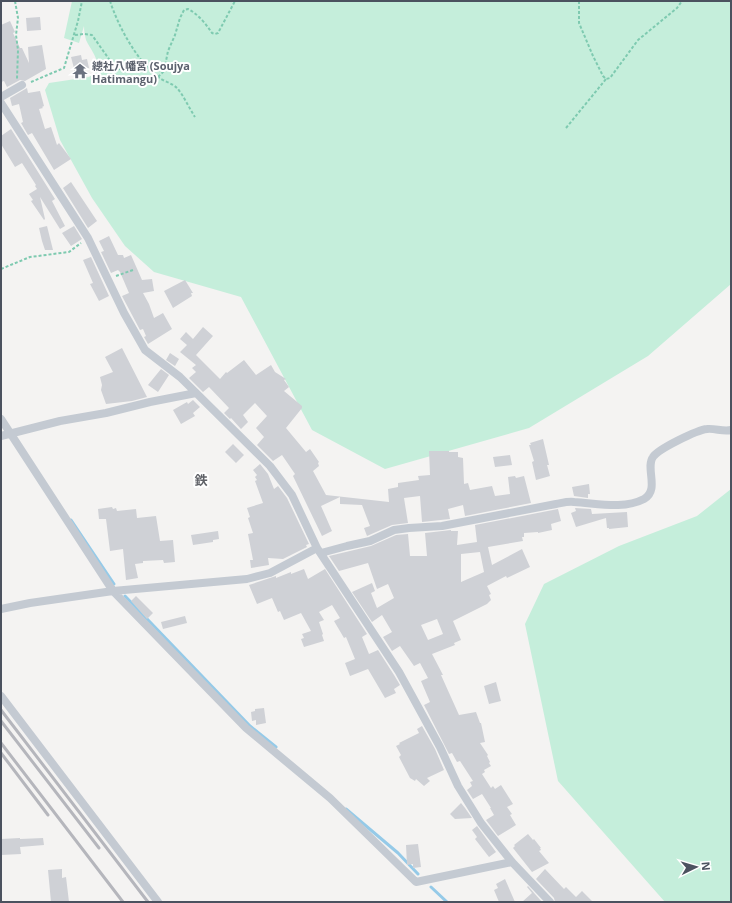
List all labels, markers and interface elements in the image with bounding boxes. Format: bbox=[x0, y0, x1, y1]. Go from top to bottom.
place label: 總社八幡宮 (Soujya Hatimangu) bbox=[92, 58, 190, 86]
temple icon: 總社八幡宮 (Soujya Hatimangu) bbox=[71, 62, 89, 80]
district label: 鉄 bbox=[194, 471, 208, 489]
north arrow bbox=[676, 847, 716, 887]
text: N bbox=[699, 861, 714, 871]

